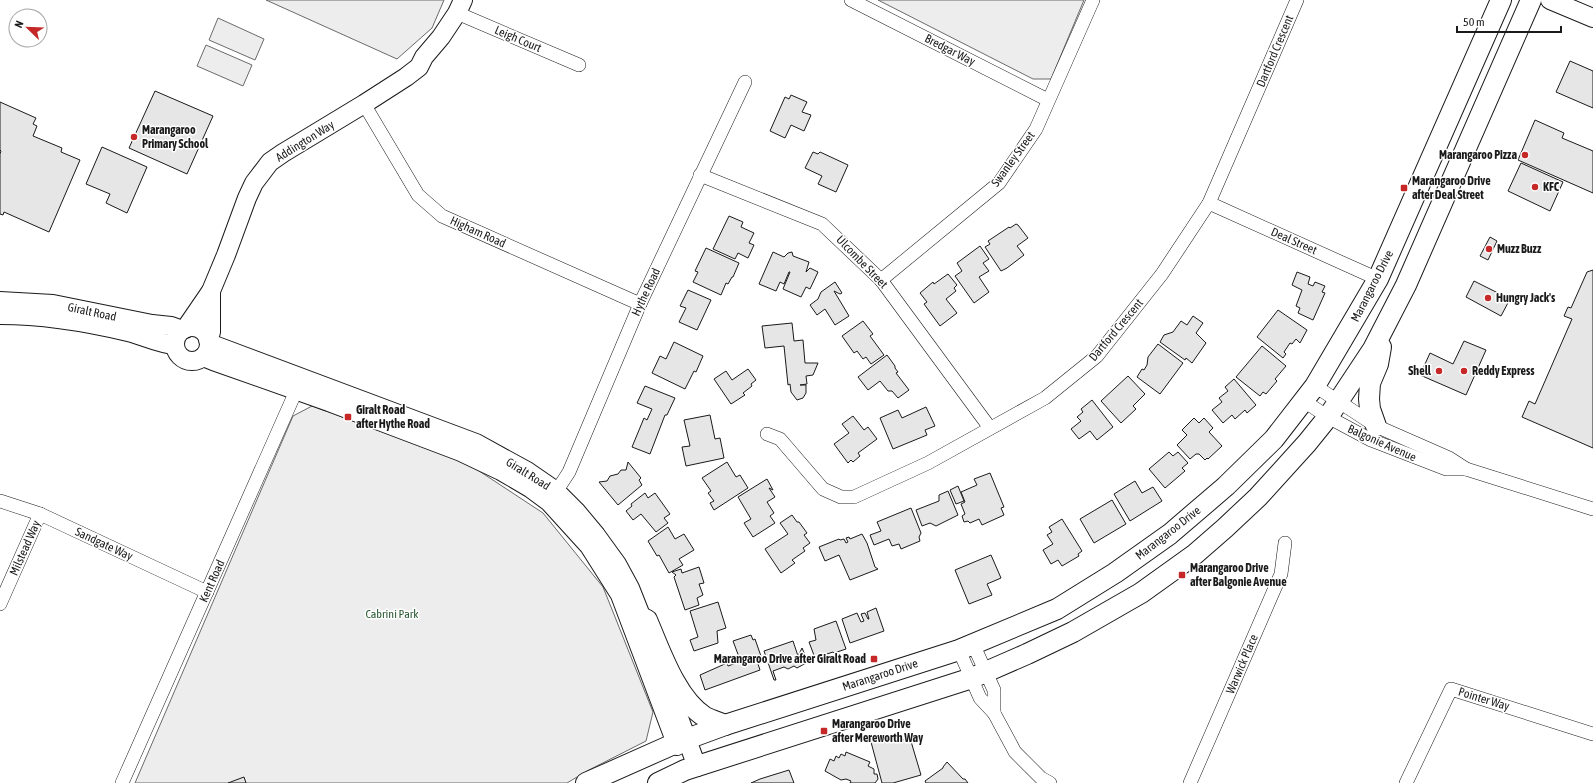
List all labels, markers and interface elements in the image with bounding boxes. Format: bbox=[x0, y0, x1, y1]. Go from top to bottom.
north arrow bbox=[8, 8, 48, 48]
scale bar bbox=[1457, 8, 1561, 34]
street label: Dartford Crescent bbox=[1254, 12, 1297, 89]
text: 50 m bbox=[1463, 15, 1485, 29]
text: N bbox=[12, 19, 26, 29]
street label: Leigh Court bbox=[493, 23, 544, 55]
street label: Bredgar Way bbox=[922, 31, 978, 69]
street label: Addington Way bbox=[273, 117, 337, 165]
place label: Marangaroo Primary School bbox=[142, 123, 209, 151]
street label: Swanley Street bbox=[988, 128, 1038, 189]
marker: Marangaroo Primary School bbox=[129, 132, 139, 142]
place label: Marangaroo Pizza bbox=[1439, 148, 1517, 162]
marker: Marangaroo Pizza bbox=[1520, 150, 1530, 160]
place label: Marangaroo Drive after Deal Street bbox=[1412, 174, 1491, 202]
place label: KFC bbox=[1543, 180, 1560, 194]
marker: KFC bbox=[1530, 182, 1540, 192]
marker: Marangaroo Drive after Deal Street bbox=[1399, 183, 1409, 193]
street label: Higham Road bbox=[448, 214, 508, 250]
street label: Deal Street bbox=[1269, 225, 1320, 258]
street label: Ulcombe Street bbox=[833, 233, 891, 292]
place label: Muzz Buzz bbox=[1497, 242, 1542, 256]
marker: Muzz Buzz bbox=[1484, 244, 1494, 254]
street label: Marangaroo Drive bbox=[1348, 248, 1396, 324]
street label: Hythe Road bbox=[629, 266, 663, 318]
place label: Hungry Jack's bbox=[1496, 291, 1556, 305]
marker: Hungry Jack's bbox=[1483, 293, 1493, 303]
street label: Dartford Crescent bbox=[1086, 296, 1146, 364]
street label: Giralt Road bbox=[66, 300, 118, 324]
place label: Shell bbox=[1408, 364, 1432, 378]
place label: Reddy Express bbox=[1472, 364, 1535, 378]
marker: Shell bbox=[1434, 366, 1444, 376]
marker: Reddy Express bbox=[1459, 366, 1469, 376]
place label: Giralt Road after Hythe Road bbox=[356, 403, 430, 431]
marker: Giralt Road after Hythe Road bbox=[343, 412, 353, 422]
street label: Balgonie Avenue bbox=[1345, 422, 1419, 464]
street label: Giralt Road bbox=[503, 455, 553, 493]
street label: Marangaroo Drive bbox=[1133, 503, 1203, 563]
street label: Milstead Way bbox=[7, 518, 43, 578]
street label: Sandgate Way bbox=[73, 525, 135, 563]
street label: Kent Road bbox=[196, 558, 228, 604]
place label: Marangaroo Drive after Balgonie Avenue bbox=[1190, 561, 1287, 589]
marker: Marangaroo Drive after Balgonie Avenue bbox=[1177, 570, 1187, 580]
park label: Cabrini Park bbox=[365, 607, 419, 621]
street label: Warwick Place bbox=[1223, 632, 1261, 696]
place label: Marangaroo Drive after Giralt Road bbox=[714, 652, 866, 666]
marker: Marangaroo Drive after Giralt Road bbox=[869, 654, 879, 664]
street label: Marangaroo Drive bbox=[840, 656, 920, 694]
street label: Pointer Way bbox=[1457, 685, 1511, 713]
place label: Marangaroo Drive after Mereworth Way bbox=[832, 717, 923, 745]
marker: Marangaroo Drive after Mereworth Way bbox=[819, 726, 829, 736]

